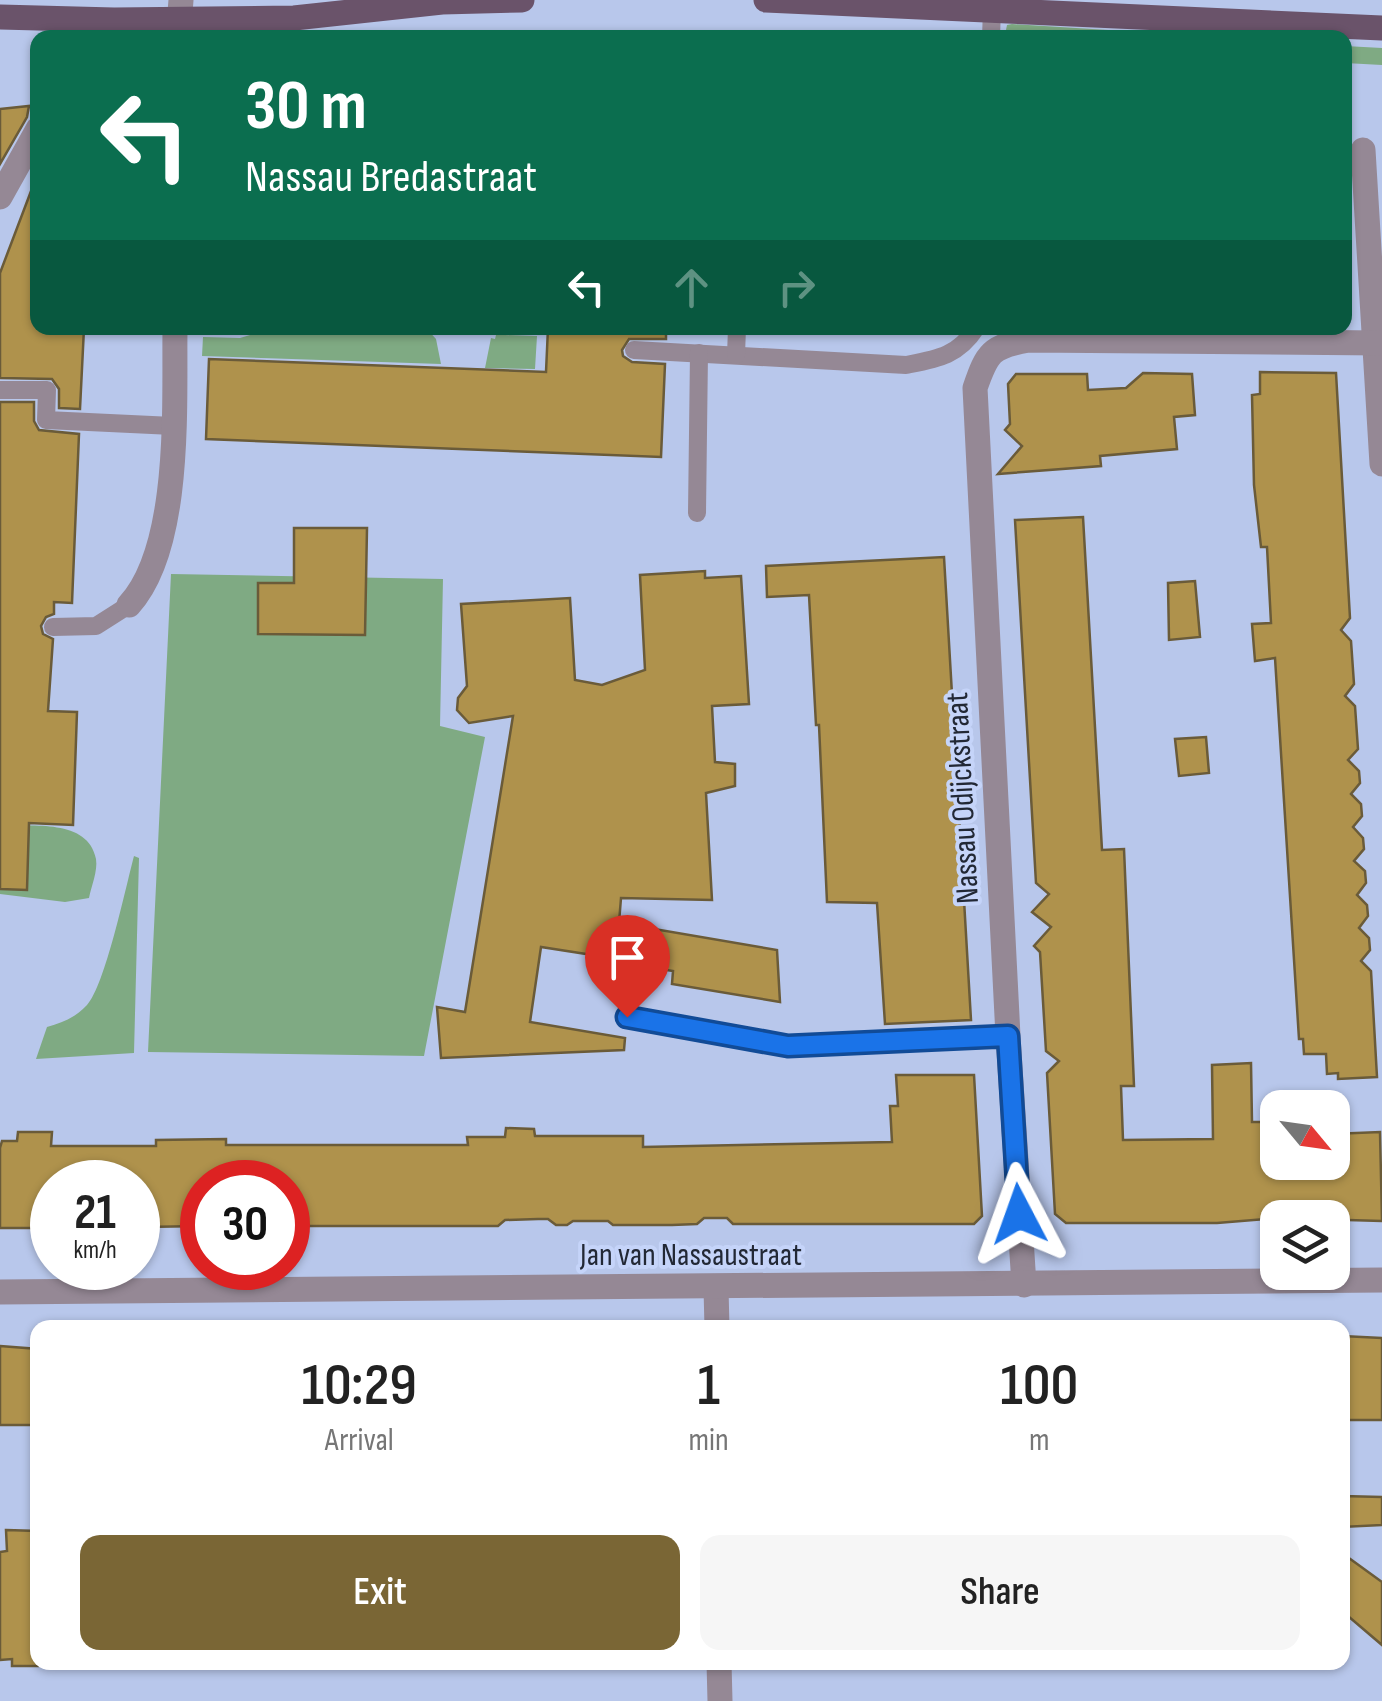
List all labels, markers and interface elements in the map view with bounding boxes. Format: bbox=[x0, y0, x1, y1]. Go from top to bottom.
text: 30 m bbox=[245, 65, 367, 149]
icon: left bbox=[80, 70, 210, 200]
text: Nassau Bredastraat bbox=[245, 150, 537, 205]
icon: left bbox=[559, 260, 614, 315]
icon: ahead bbox=[664, 260, 719, 315]
icon: right bbox=[769, 260, 824, 315]
street label: Nassau Odijckstraat bbox=[938, 691, 988, 905]
pin bbox=[585, 915, 670, 1018]
icon: arrive bbox=[600, 930, 655, 985]
north arrow bbox=[1260, 1090, 1350, 1180]
map controls bbox=[1260, 1090, 1350, 1290]
speed limit sign: 30 bbox=[180, 1160, 310, 1290]
position arrow bbox=[967, 1162, 1071, 1266]
text: 21 bbox=[74, 1183, 116, 1243]
button: layers bbox=[1260, 1200, 1350, 1290]
text: km/h bbox=[73, 1235, 117, 1266]
street label: Jan van Nassaustraat bbox=[579, 1236, 802, 1275]
text: 10:29 bbox=[302, 1350, 417, 1422]
text: 1 bbox=[697, 1350, 720, 1422]
text: 100 bbox=[1000, 1350, 1078, 1422]
text: Arrival bbox=[325, 1421, 394, 1460]
text: min bbox=[689, 1421, 729, 1460]
text: m bbox=[1029, 1421, 1050, 1460]
button: Exit bbox=[80, 1535, 680, 1650]
button: Share bbox=[700, 1535, 1300, 1650]

